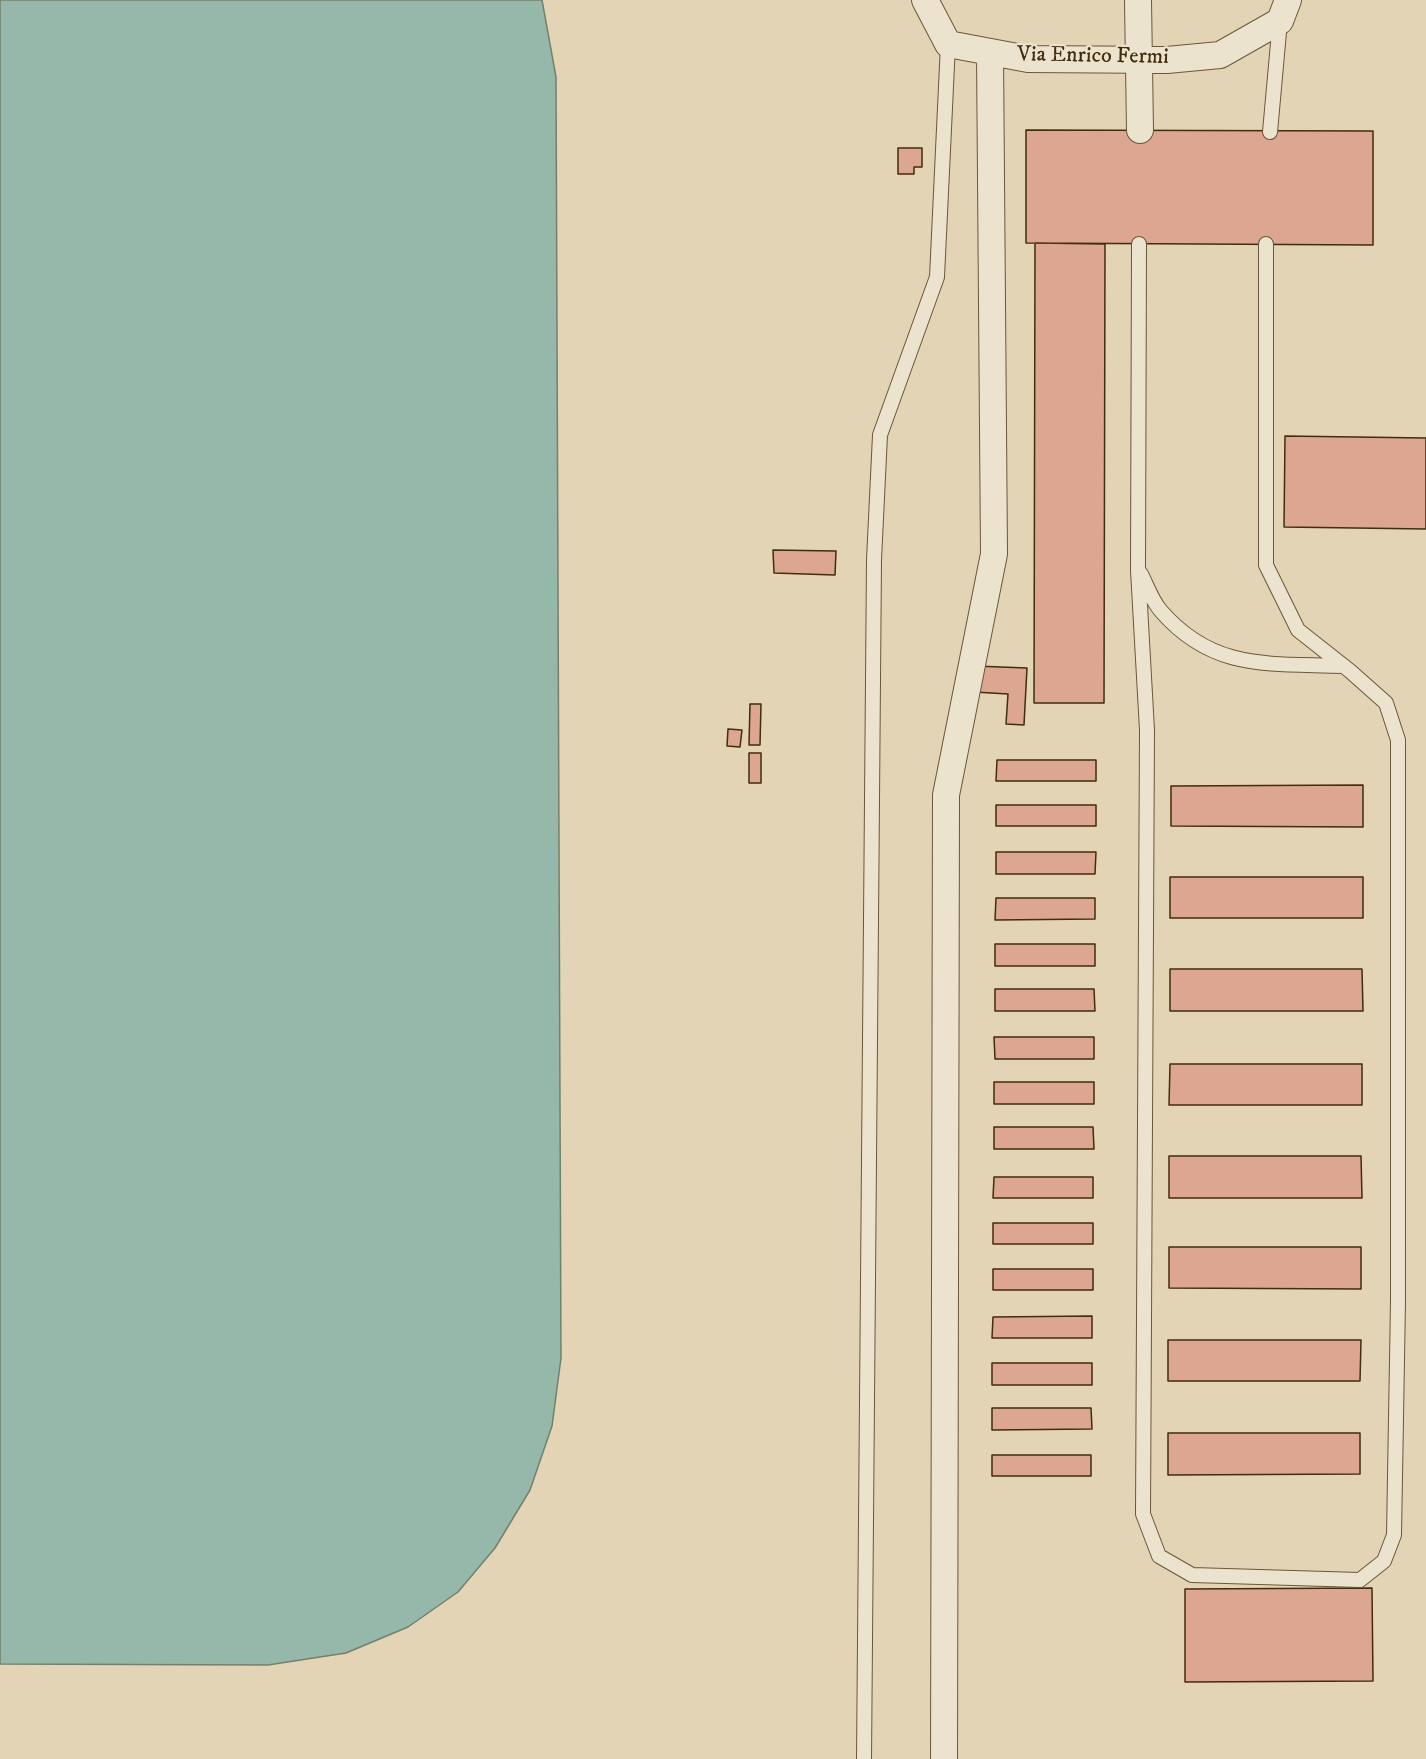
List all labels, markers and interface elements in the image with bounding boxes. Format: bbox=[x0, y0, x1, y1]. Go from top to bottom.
street label: Via Enrico Fermi bbox=[1017, 42, 1169, 72]

